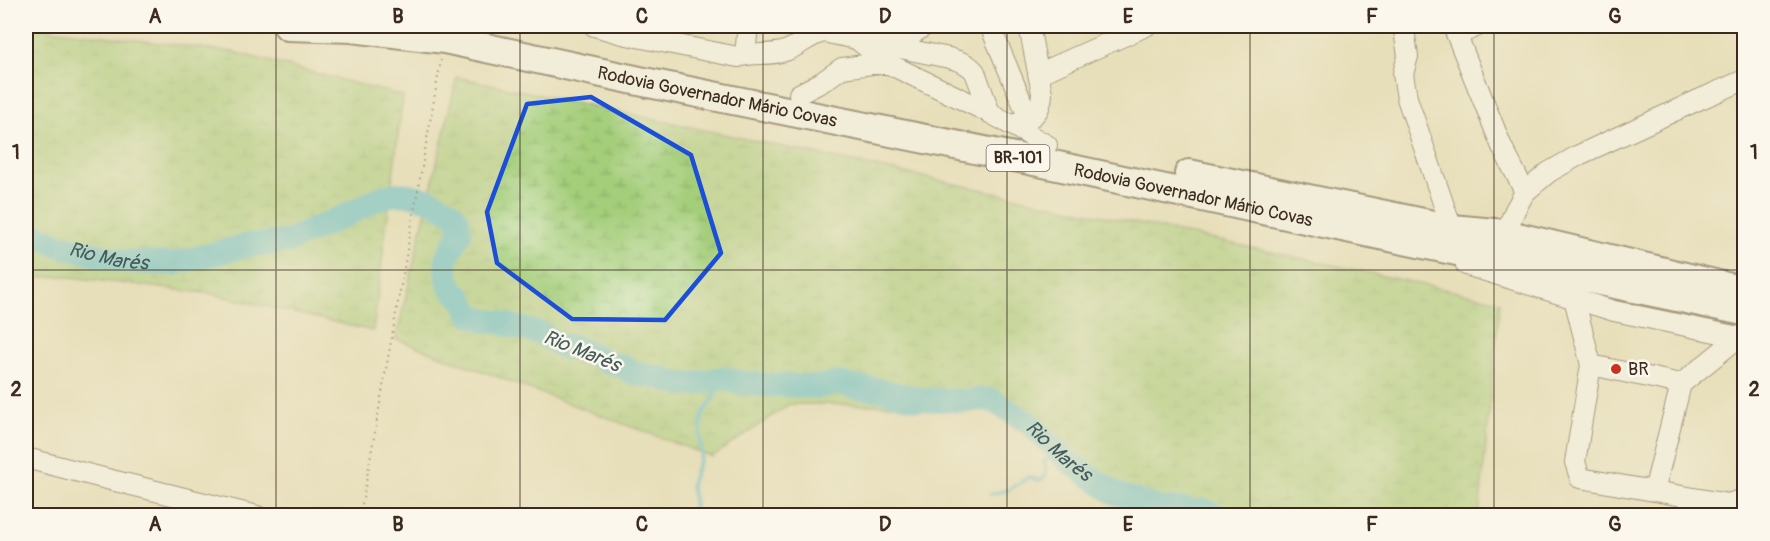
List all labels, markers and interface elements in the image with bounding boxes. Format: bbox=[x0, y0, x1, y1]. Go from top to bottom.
text: A bbox=[149, 4, 162, 29]
text: B bbox=[392, 4, 404, 29]
text: C bbox=[636, 4, 648, 29]
text: D bbox=[879, 4, 892, 29]
text: E bbox=[1123, 4, 1134, 29]
text: F bbox=[1366, 4, 1378, 29]
text: G bbox=[1608, 4, 1622, 29]
street label: Rodovia Governador Mário Covas bbox=[595, 61, 839, 132]
text: 1 bbox=[12, 140, 20, 165]
text: 1 bbox=[1750, 140, 1758, 165]
road number: BR-101 bbox=[986, 145, 1050, 171]
street label: Rodovia Governador Mário Covas bbox=[1072, 158, 1315, 232]
water label: Rio Marés bbox=[66, 236, 151, 275]
water label: Rio Marés bbox=[540, 324, 626, 378]
place label: BR bbox=[1628, 358, 1649, 381]
marker: BR bbox=[1609, 362, 1623, 376]
text: 2 bbox=[10, 377, 22, 402]
text: 2 bbox=[1748, 377, 1760, 402]
water label: Rio Marés bbox=[1021, 414, 1099, 488]
text: A bbox=[149, 512, 162, 537]
text: B bbox=[392, 512, 404, 537]
text: C bbox=[636, 512, 648, 537]
text: D bbox=[879, 512, 892, 537]
text: E bbox=[1123, 512, 1134, 537]
text: F bbox=[1366, 512, 1378, 537]
text: G bbox=[1608, 512, 1622, 537]

